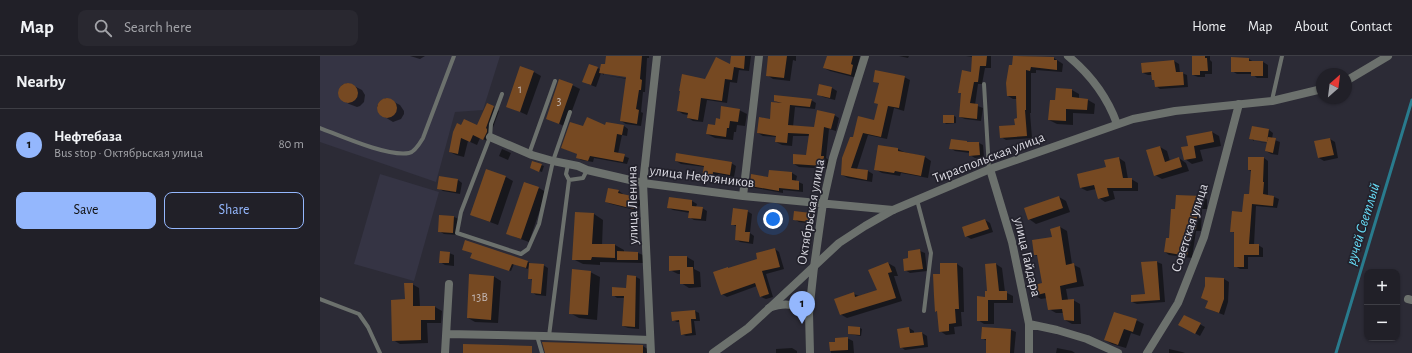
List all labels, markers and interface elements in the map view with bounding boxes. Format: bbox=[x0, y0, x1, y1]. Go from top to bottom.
search box bbox=[78, 10, 358, 46]
icon: search bbox=[92, 17, 114, 39]
text: Map bbox=[20, 18, 54, 37]
text: Search here bbox=[124, 20, 192, 35]
text: Home bbox=[1192, 20, 1226, 34]
text: Map bbox=[1248, 20, 1272, 34]
text: About bbox=[1294, 20, 1328, 34]
text: Contact bbox=[1350, 20, 1392, 34]
north arrow bbox=[1316, 68, 1352, 104]
text: Nearby bbox=[16, 73, 66, 90]
house number: 1 bbox=[518, 83, 522, 95]
house number: 3 bbox=[557, 95, 562, 107]
text: Нефтебаза bbox=[54, 129, 122, 144]
street label: Тираспольская улица bbox=[931, 130, 1047, 186]
text: 1 bbox=[27, 138, 31, 151]
text: 80 m bbox=[278, 138, 304, 151]
text: Bus stop · Октябрьская улица bbox=[54, 147, 203, 160]
street label: Октябрьская улица bbox=[795, 157, 827, 266]
street label: улица Нефтяников bbox=[648, 164, 755, 190]
street label: улица Ленина bbox=[625, 165, 641, 245]
street label: Советская улица bbox=[1169, 181, 1211, 274]
water label: ручей Светлый bbox=[1343, 181, 1383, 267]
button: Save bbox=[16, 192, 156, 229]
button: Share bbox=[164, 192, 304, 229]
your location bbox=[763, 209, 783, 229]
street label: улица Гайдара bbox=[1011, 215, 1043, 299]
map controls bbox=[1364, 269, 1400, 341]
button: + bbox=[1364, 269, 1400, 305]
house number: 13В bbox=[472, 291, 488, 303]
pin: 1 bbox=[789, 291, 815, 324]
button: − bbox=[1364, 305, 1400, 341]

